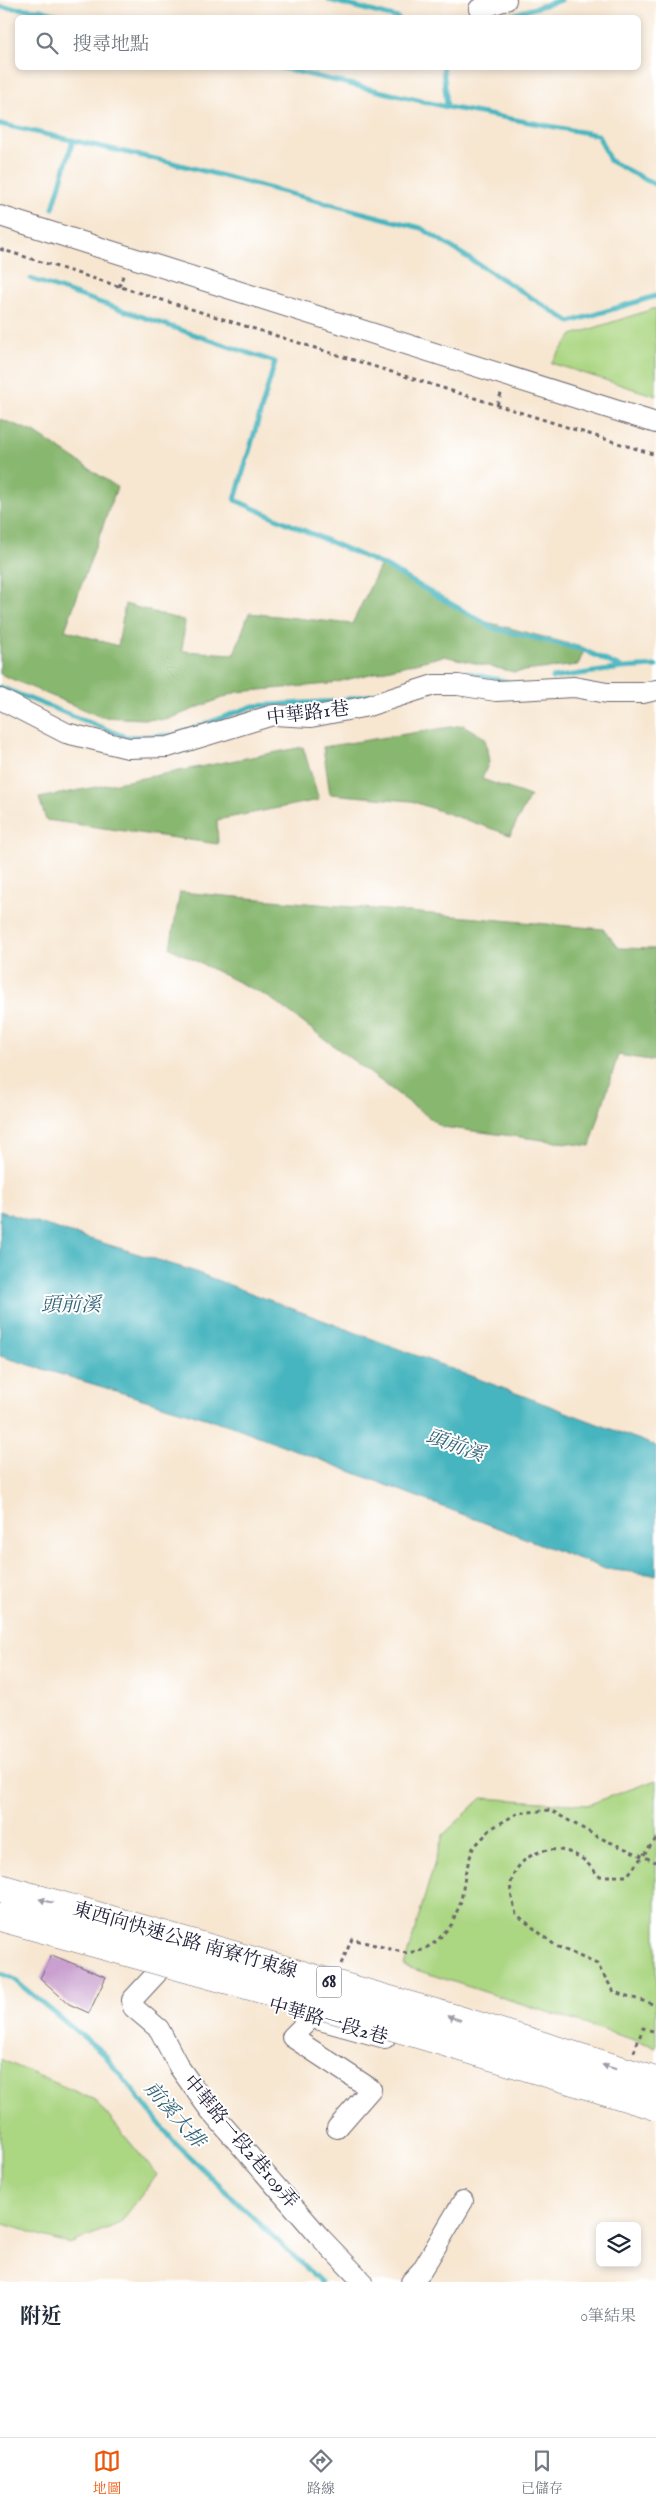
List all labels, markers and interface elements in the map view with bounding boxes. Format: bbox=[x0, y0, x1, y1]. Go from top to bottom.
search box bbox=[15, 15, 641, 70]
icon: search bbox=[33, 29, 61, 57]
text: 搜尋地點 bbox=[73, 33, 149, 57]
street label: 中華路1巷 bbox=[265, 697, 351, 731]
water label: 頭前溪 bbox=[41, 1293, 103, 1318]
water label: 頭前溪 bbox=[423, 1424, 489, 1469]
one-way arrow bbox=[38, 1896, 53, 1904]
street label: 東西向快速公路 南寮竹東線 bbox=[70, 1897, 300, 1985]
road number: 68 bbox=[316, 1966, 342, 1998]
street label: 中華路一段2巷 bbox=[266, 1994, 390, 2050]
one-way arrow bbox=[447, 2014, 462, 2022]
one-way arrow bbox=[602, 2062, 617, 2070]
street label: 中華路一段2巷109弄 bbox=[177, 2071, 303, 2213]
water label: 前溪大排 bbox=[138, 2077, 212, 2156]
map controls bbox=[596, 2222, 641, 2267]
button: layers bbox=[596, 2222, 641, 2267]
text: 附近 bbox=[20, 2304, 62, 2331]
text: 0筆結果 bbox=[580, 2307, 636, 2327]
tab: 地圖 bbox=[93, 2447, 121, 2498]
tab: 路線 bbox=[307, 2447, 335, 2498]
tab: 已儲存 bbox=[521, 2447, 563, 2498]

